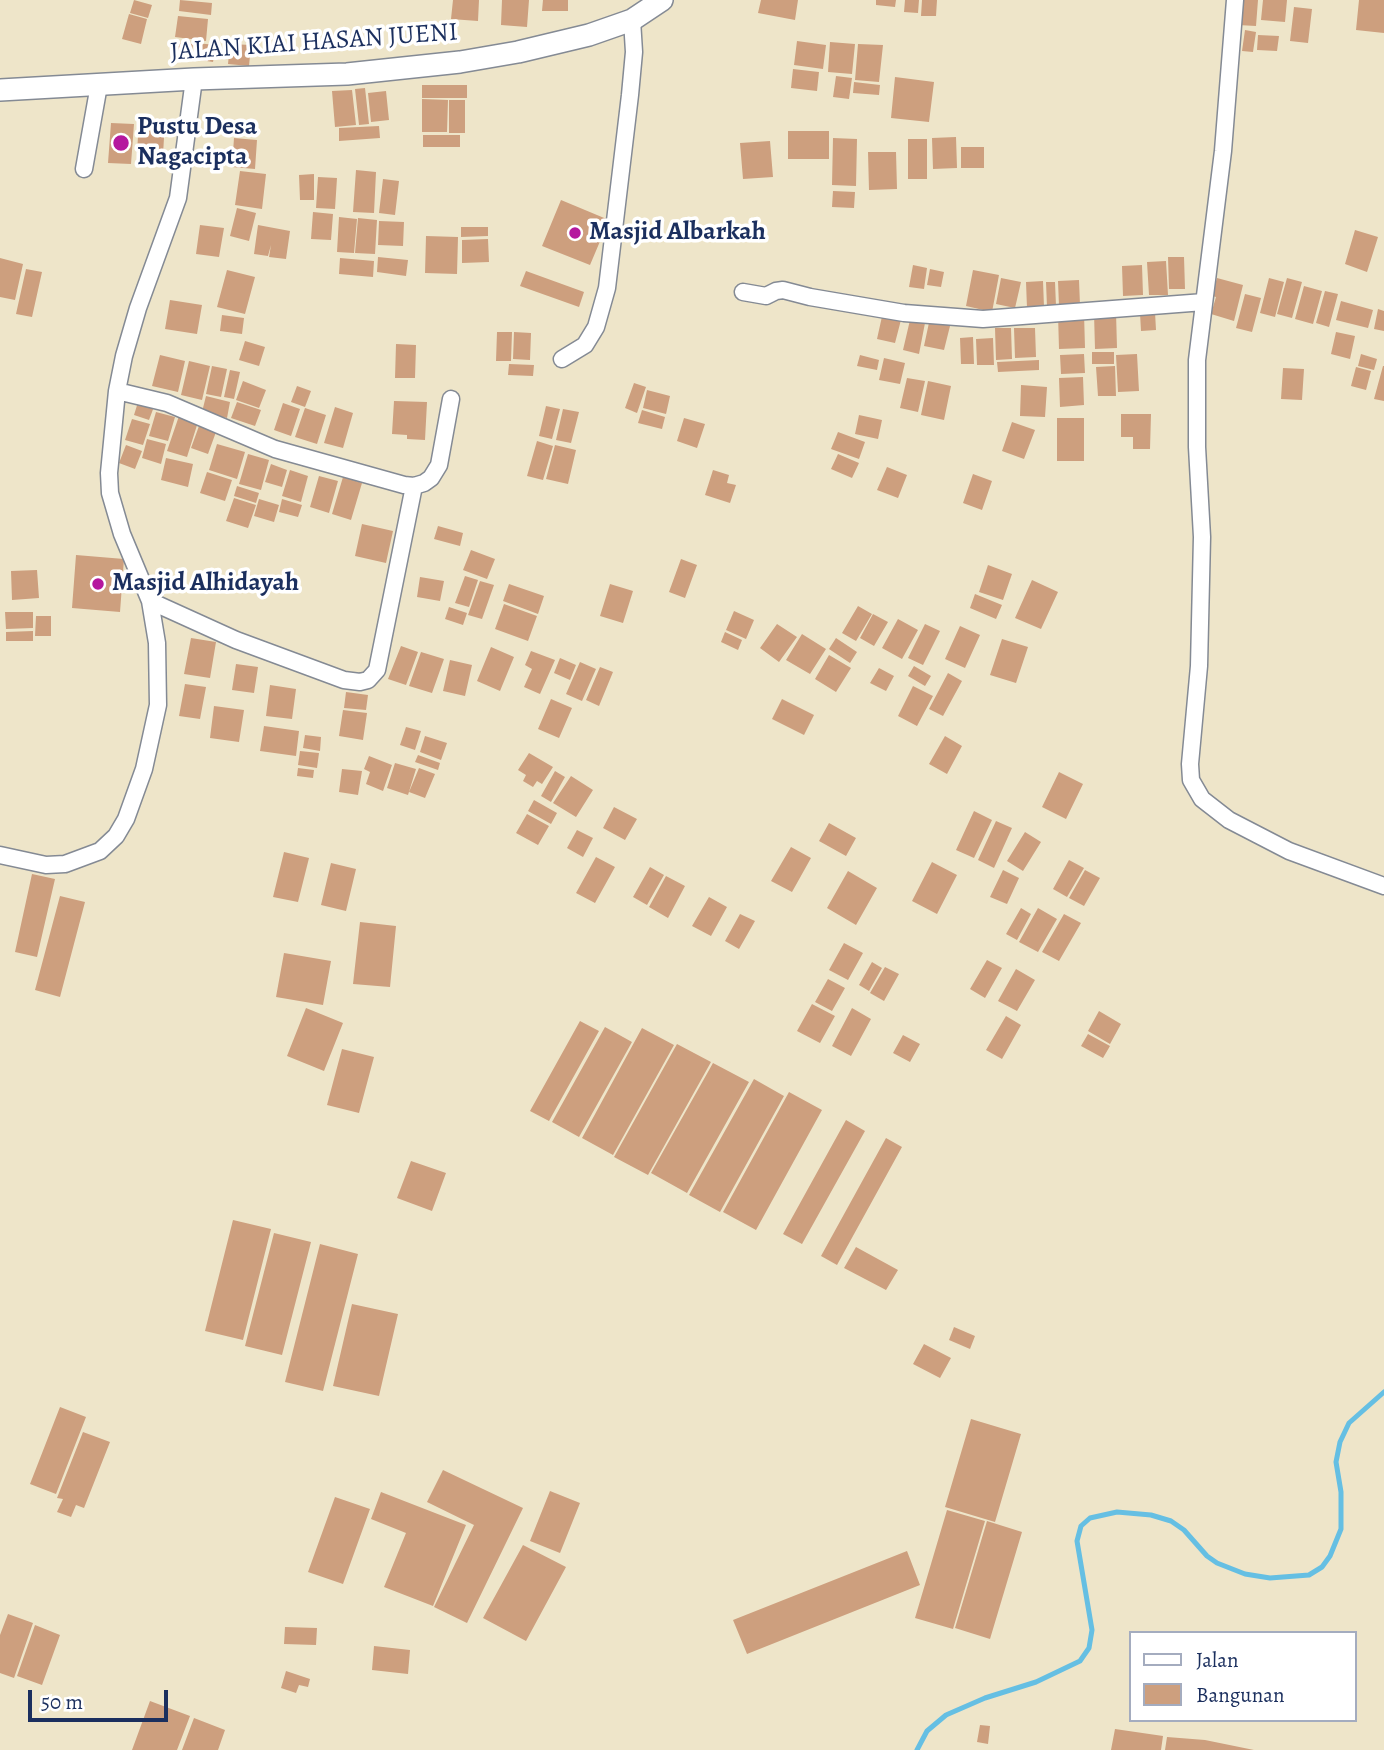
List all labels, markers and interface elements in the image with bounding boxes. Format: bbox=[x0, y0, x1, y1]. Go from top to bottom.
street label: JALAN KIAI HASAN JUENI bbox=[169, 17, 459, 69]
place label: Pustu Desa Nagacipta bbox=[137, 112, 257, 174]
marker: Pustu Desa Nagacipta bbox=[111, 133, 131, 153]
place label: Masjid Albarkah bbox=[589, 217, 766, 249]
marker: Masjid Albarkah bbox=[567, 225, 583, 241]
place label: Masjid Alhidayah bbox=[112, 568, 299, 600]
marker: Masjid Alhidayah bbox=[90, 576, 106, 592]
legend bbox=[1128, 1631, 1356, 1722]
text: Jalan bbox=[1196, 1646, 1238, 1674]
scale bar bbox=[32, 1676, 172, 1720]
text: Bangunan bbox=[1196, 1681, 1285, 1709]
text: 50 m bbox=[41, 1688, 83, 1716]

